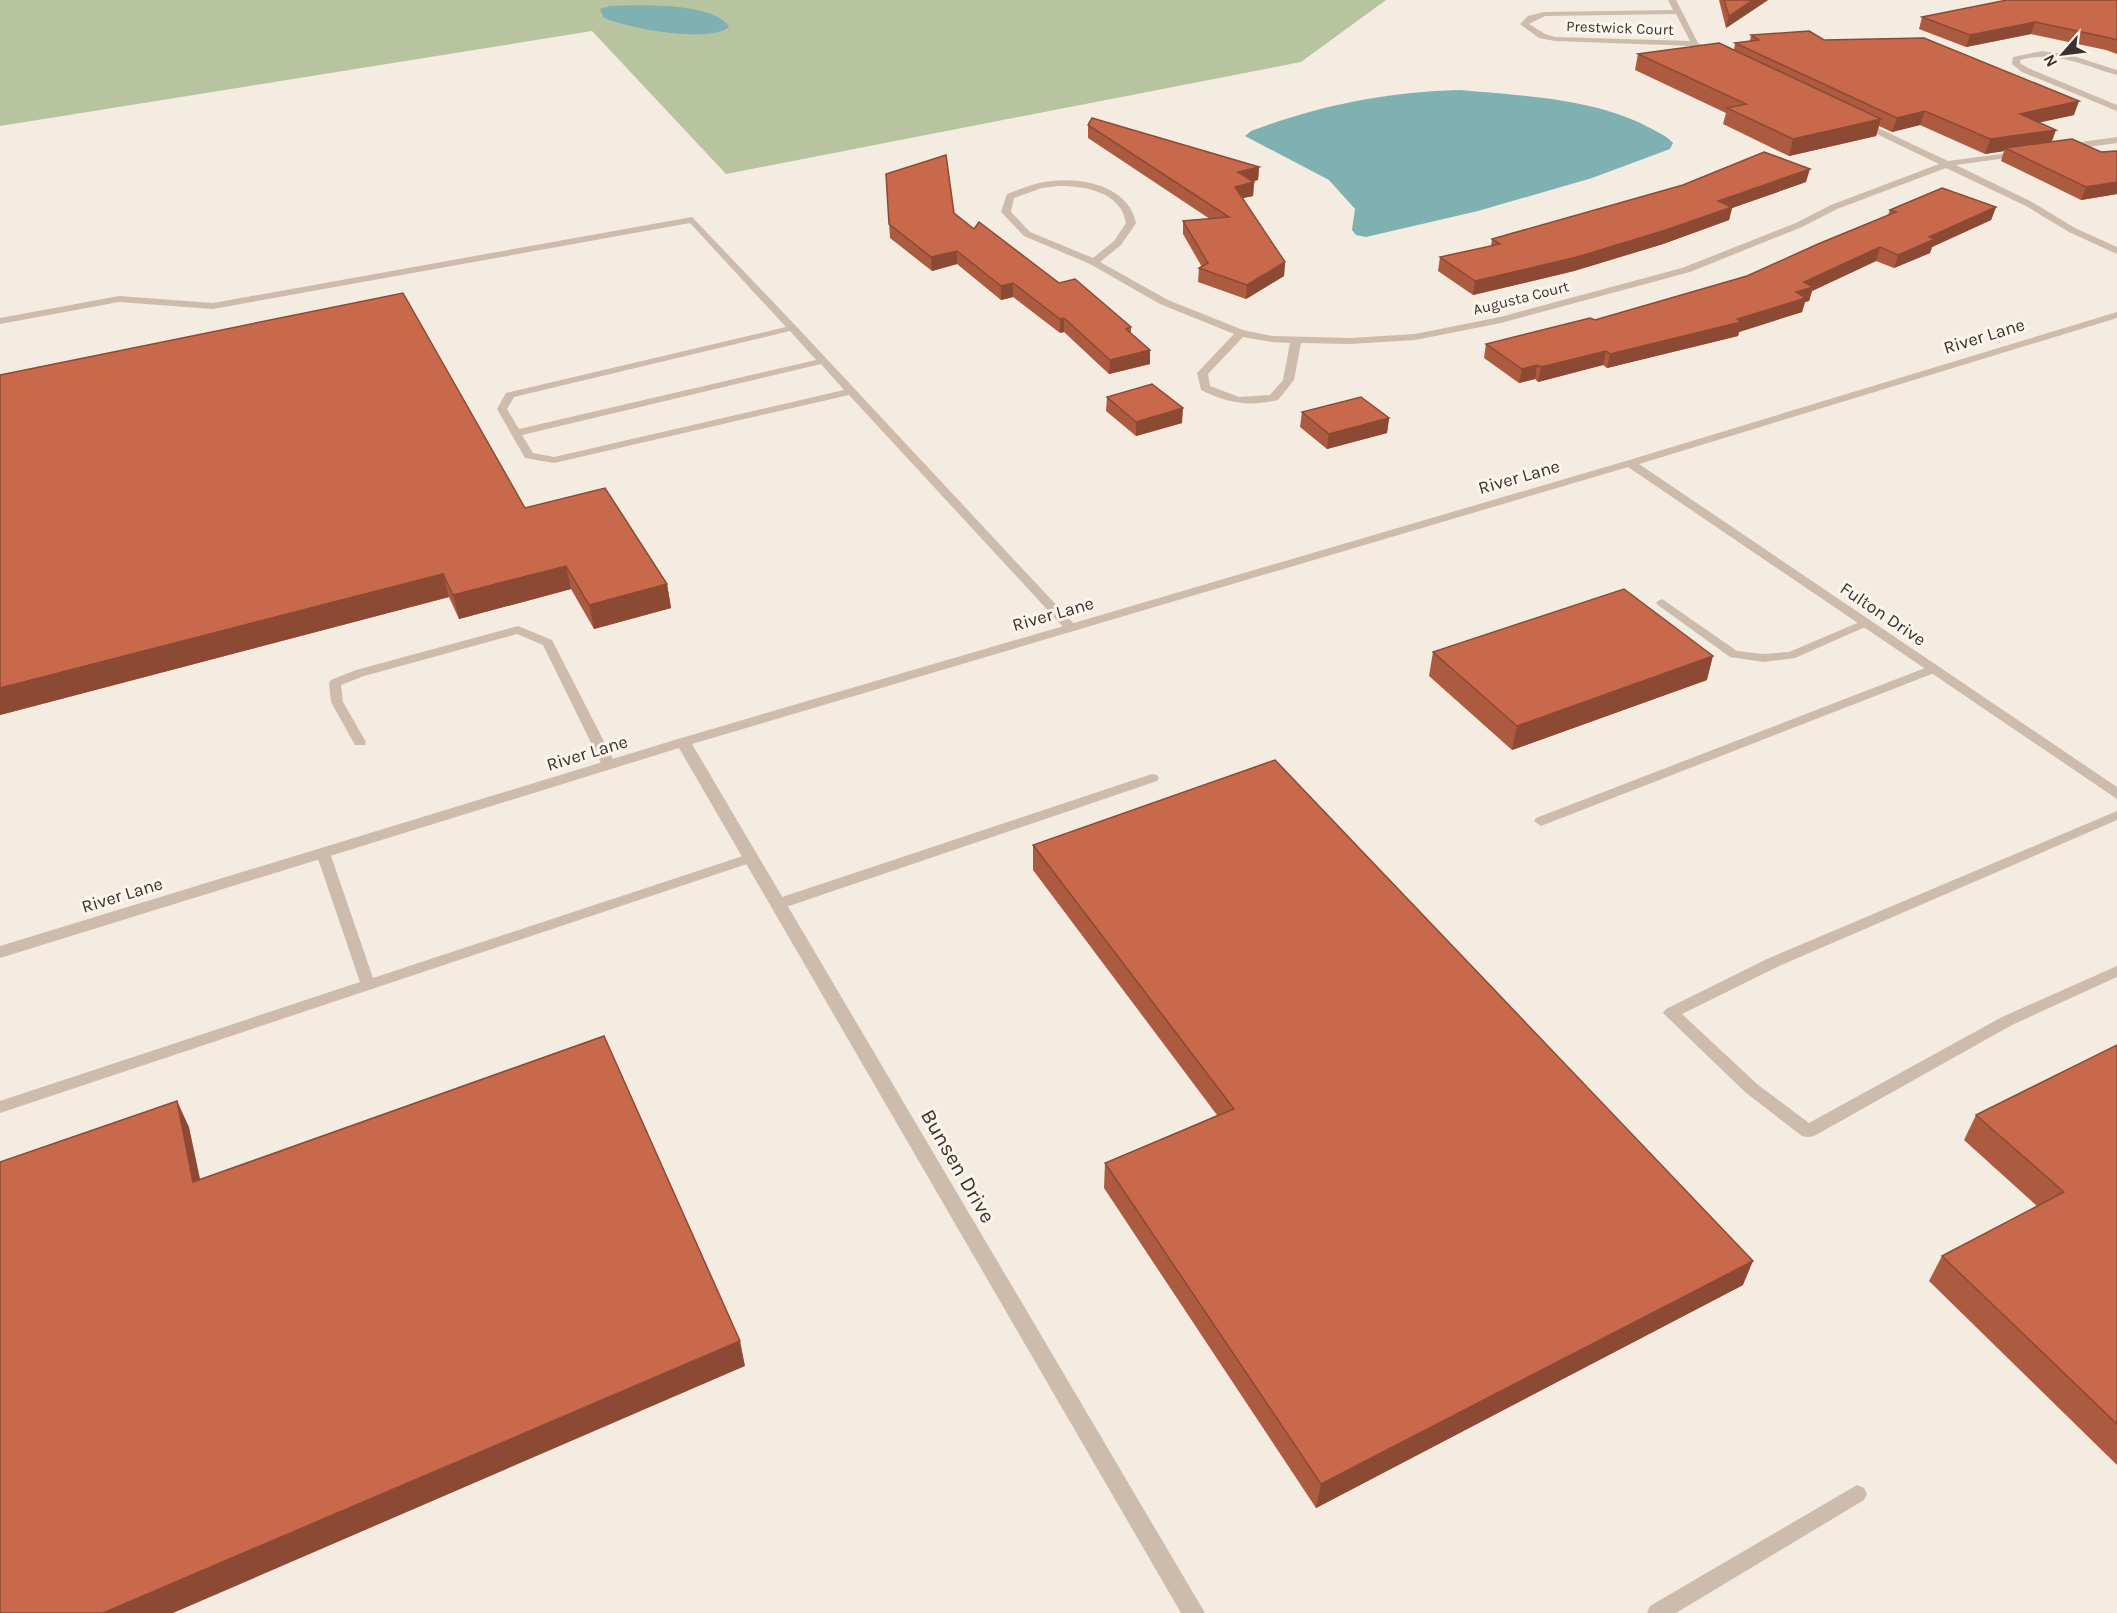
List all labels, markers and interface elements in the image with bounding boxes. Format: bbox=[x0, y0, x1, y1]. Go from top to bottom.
street label: Prestwick Court bbox=[1566, 17, 1674, 39]
north arrow bbox=[2033, 24, 2093, 84]
text: N bbox=[2039, 51, 2061, 70]
street label: Augusta Court bbox=[1471, 277, 1571, 319]
street label: River Lane bbox=[1941, 313, 2027, 359]
street label: River Lane bbox=[1476, 455, 1562, 499]
street label: Fulton Drive bbox=[1836, 577, 1930, 651]
street label: River Lane bbox=[1010, 592, 1096, 636]
street label: River Lane bbox=[544, 730, 630, 776]
street label: River Lane bbox=[79, 872, 165, 918]
street label: Bunsen Drive bbox=[916, 1105, 1000, 1227]

